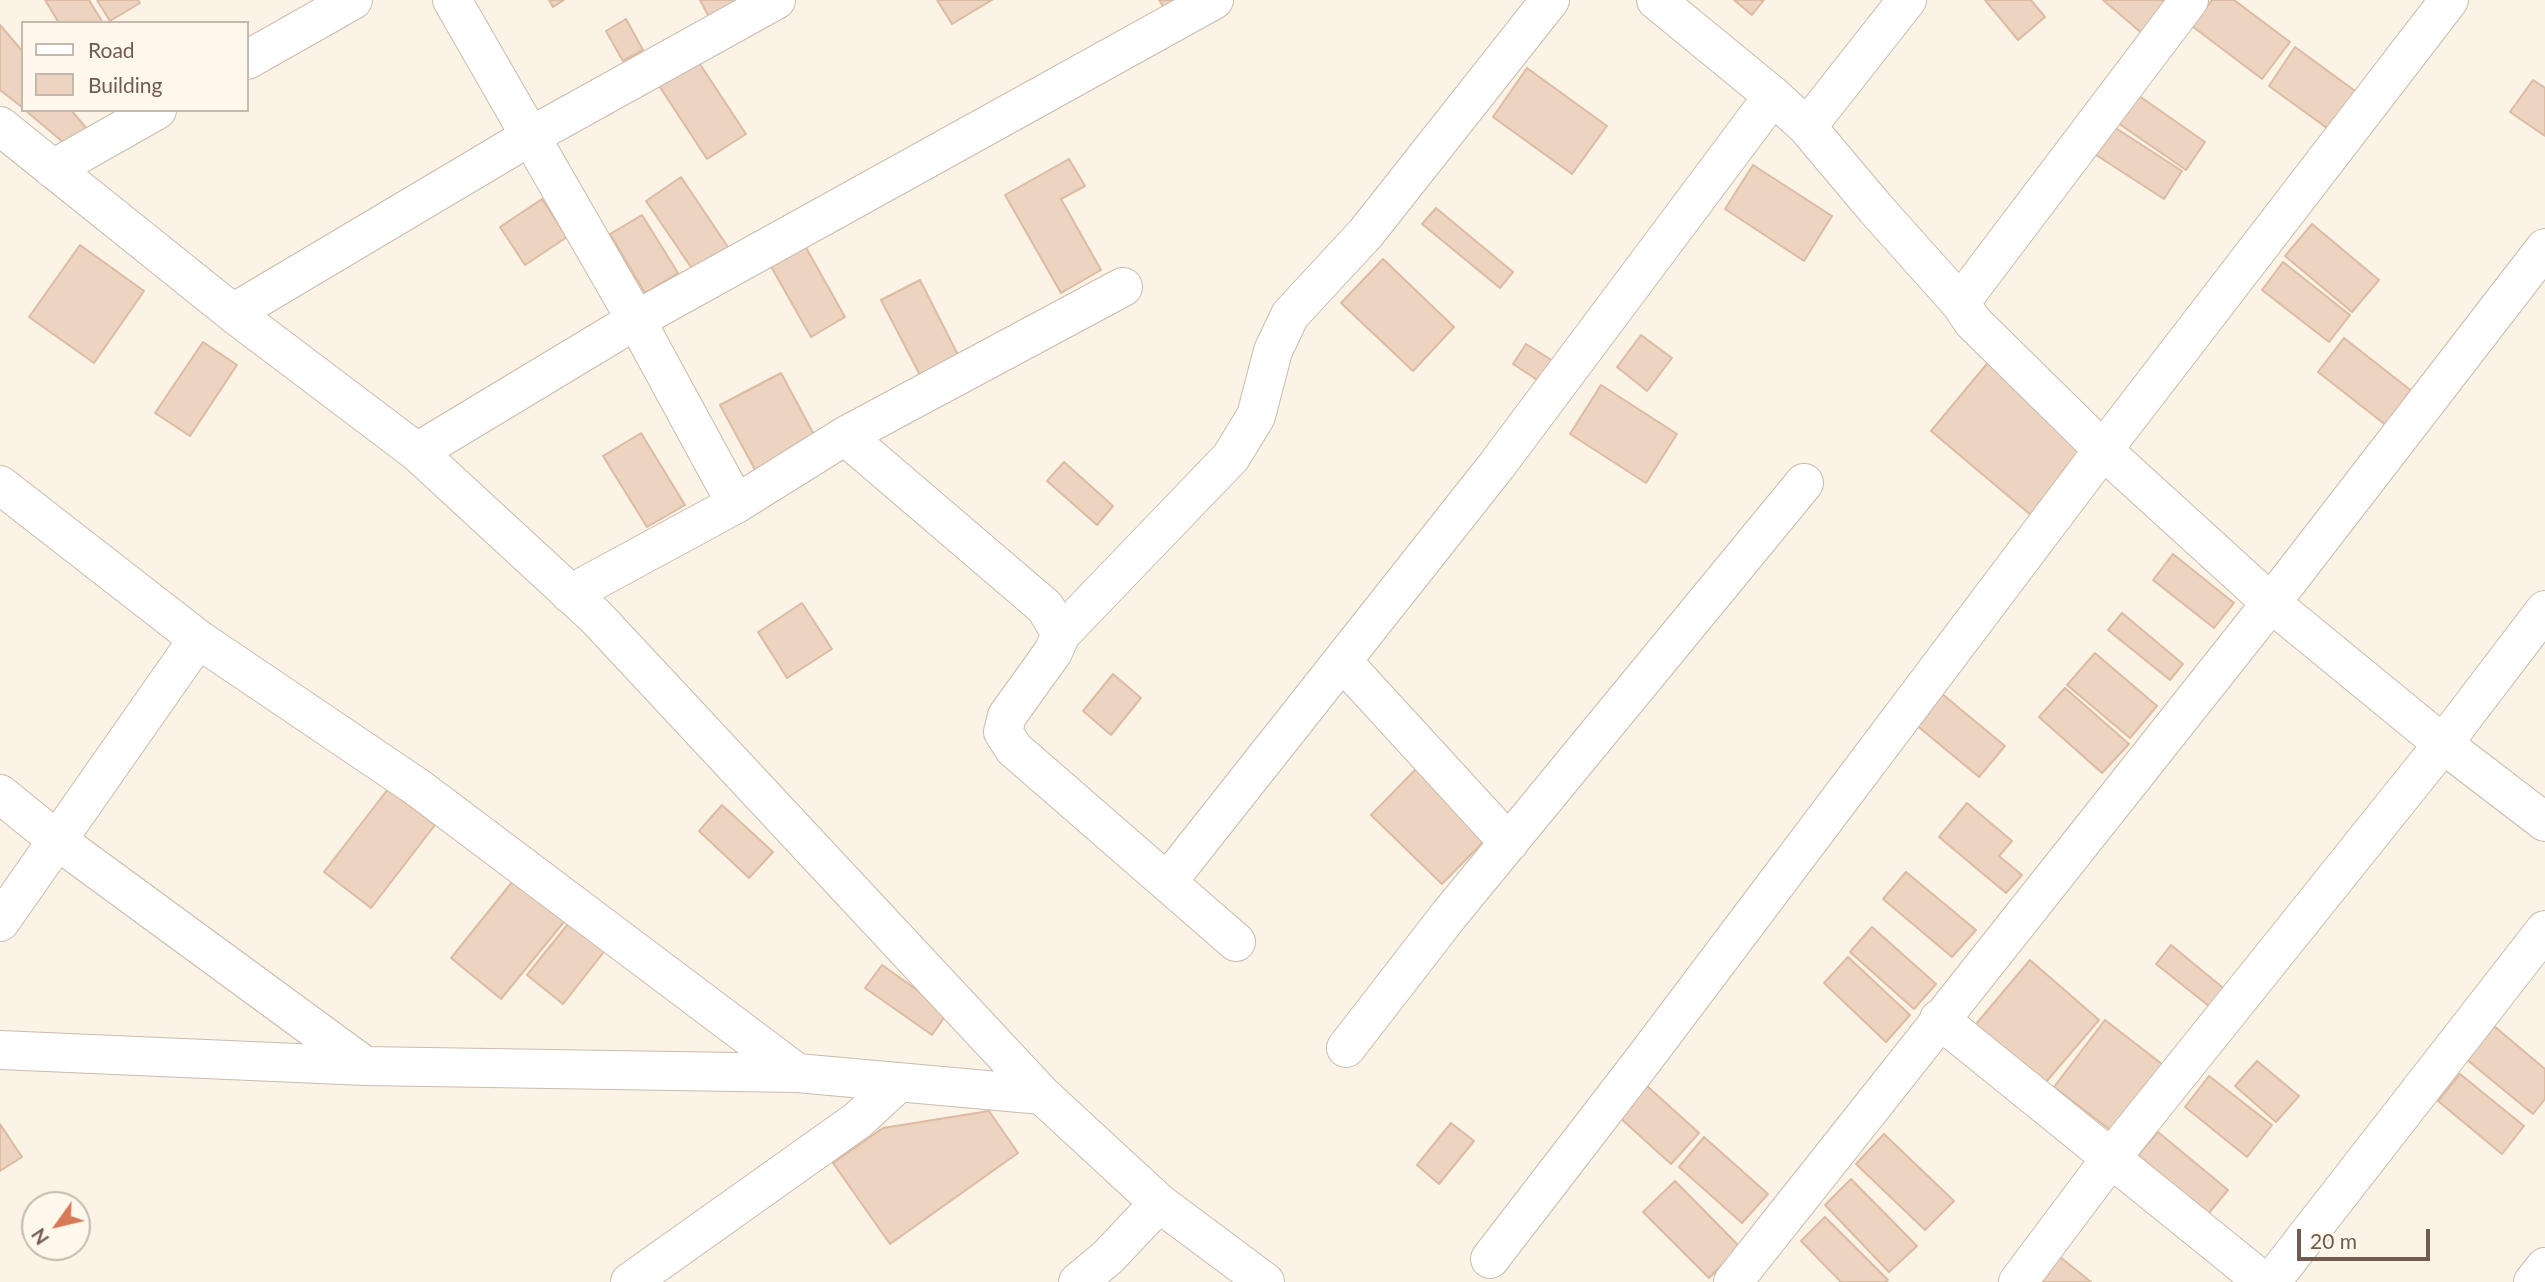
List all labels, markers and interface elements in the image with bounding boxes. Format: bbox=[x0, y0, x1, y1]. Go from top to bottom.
legend bbox=[21, 21, 248, 112]
text: Road bbox=[88, 37, 135, 62]
text: Building bbox=[88, 72, 163, 97]
north arrow bbox=[21, 1191, 91, 1261]
scale bar bbox=[2300, 1216, 2433, 1260]
text: N bbox=[26, 1224, 53, 1249]
text: 20 m bbox=[2310, 1228, 2357, 1253]

